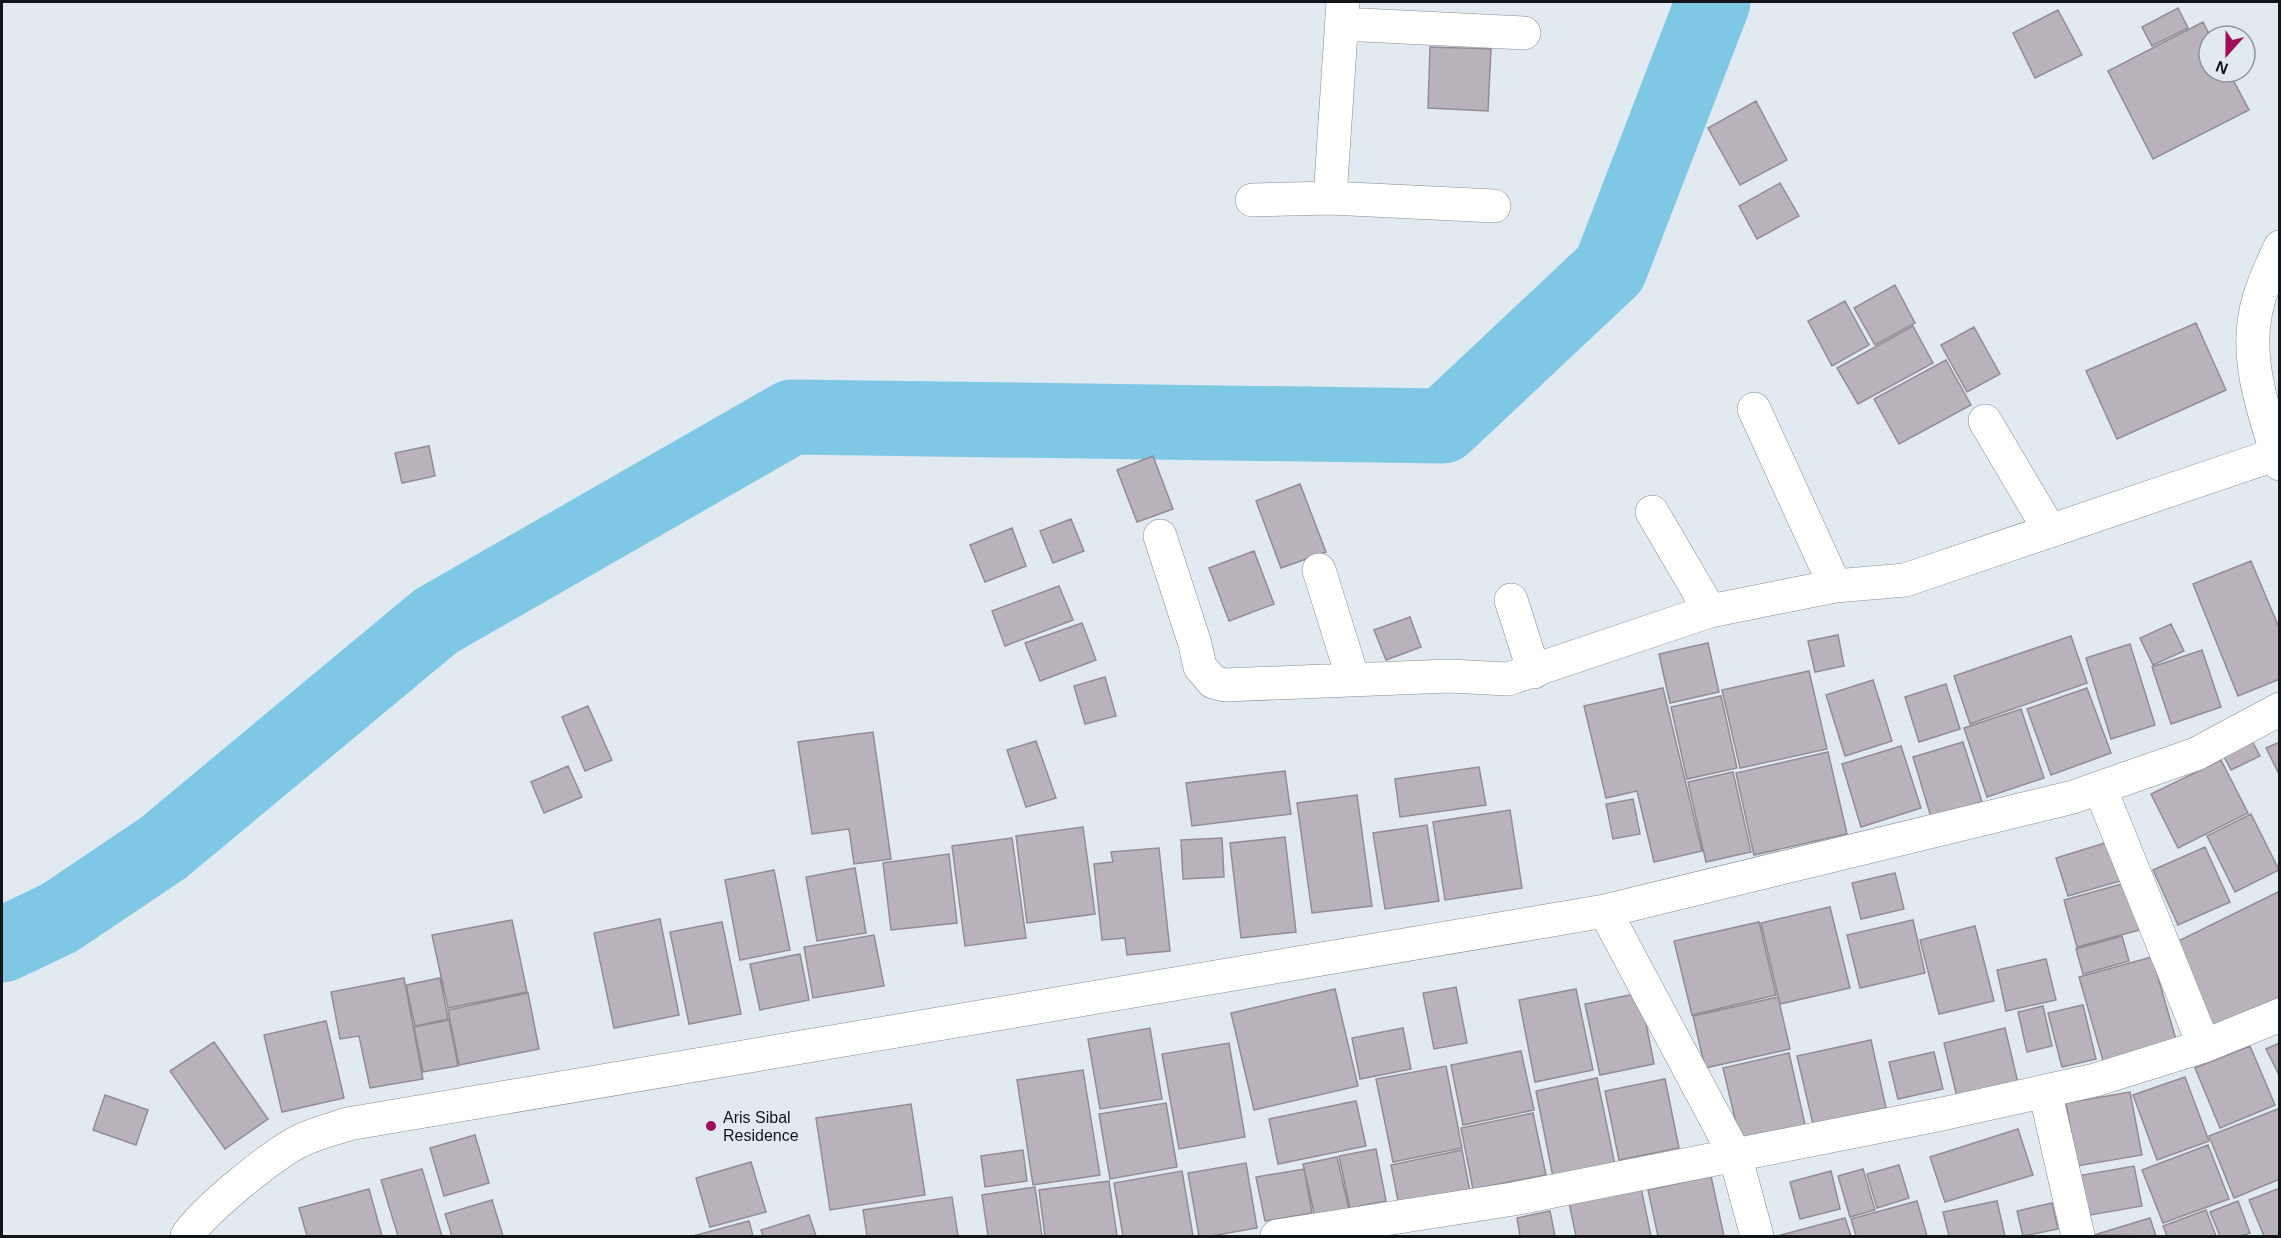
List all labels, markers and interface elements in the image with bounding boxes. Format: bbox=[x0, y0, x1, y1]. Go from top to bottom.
north arrow bbox=[2197, 24, 2257, 84]
text: N bbox=[2213, 58, 2230, 78]
place label: Aris Sibal Residence bbox=[723, 1109, 799, 1144]
marker: Aris Sibal Residence bbox=[704, 1119, 718, 1133]

